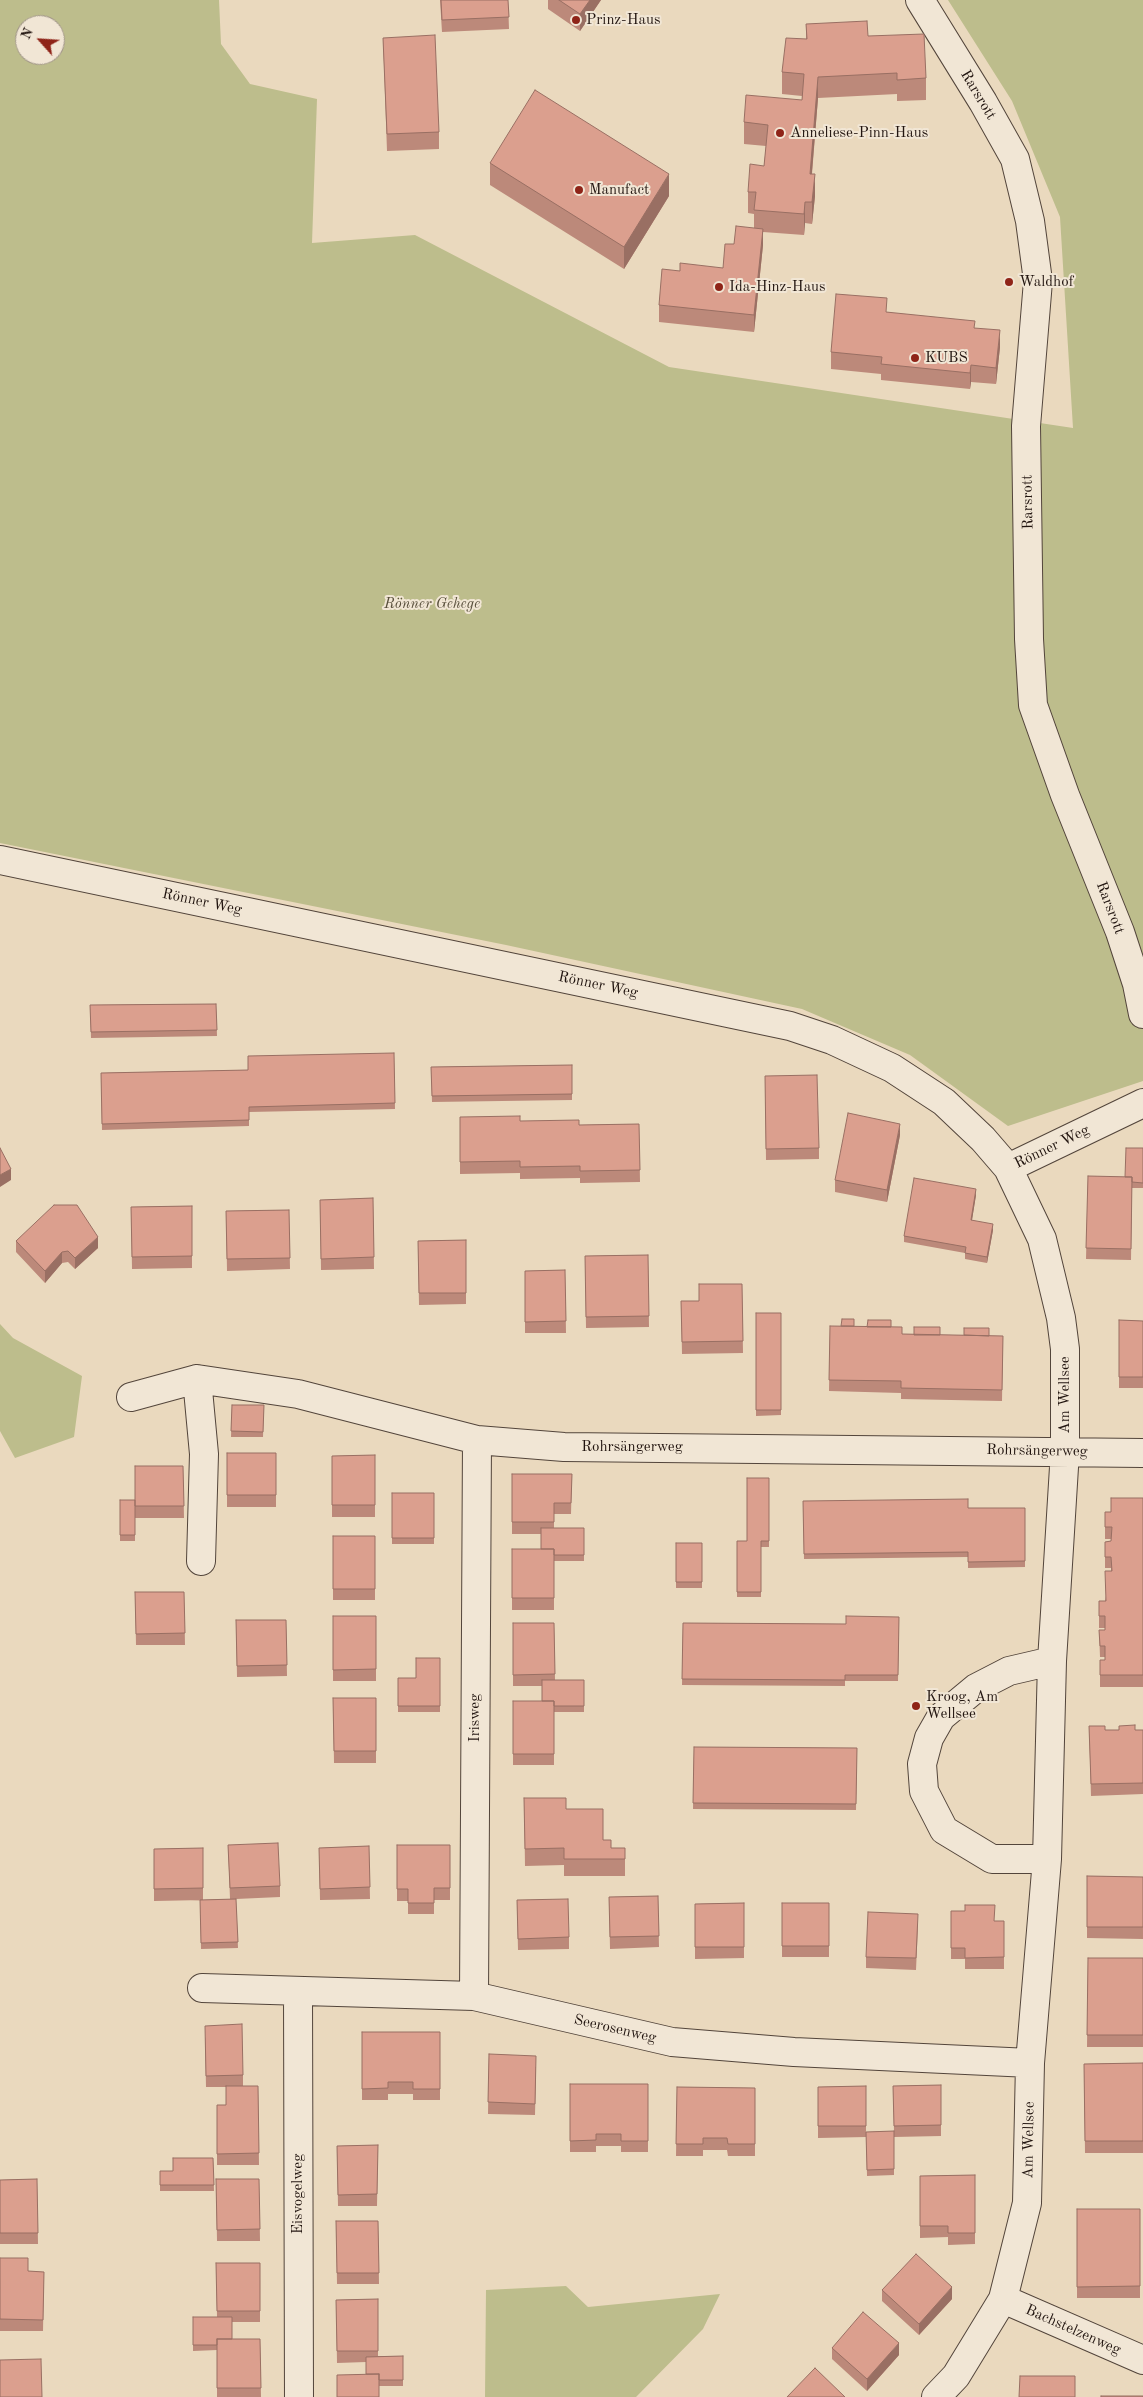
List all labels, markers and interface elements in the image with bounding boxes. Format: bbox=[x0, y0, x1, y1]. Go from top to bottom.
place label: Prinz-Haus bbox=[586, 11, 660, 29]
marker: Prinz-Haus bbox=[570, 14, 582, 26]
north arrow bbox=[15, 15, 65, 65]
text: N bbox=[19, 26, 36, 42]
street label: Rarsrott bbox=[956, 67, 1000, 123]
place label: Anneliese-Pinn-Haus bbox=[790, 124, 928, 142]
marker: Anneliese-Pinn-Haus bbox=[774, 127, 786, 139]
place label: Manufact bbox=[589, 181, 649, 199]
marker: Manufact bbox=[573, 184, 585, 196]
place label: Waldhof bbox=[1019, 273, 1074, 291]
marker: Waldhof bbox=[1003, 276, 1015, 288]
place label: Ida-Hinz-Haus bbox=[729, 278, 826, 296]
marker: Ida-Hinz-Haus bbox=[713, 281, 725, 293]
place label: KUBS bbox=[925, 349, 968, 367]
marker: KUBS bbox=[909, 352, 921, 364]
street label: Rarsrott bbox=[1019, 474, 1037, 530]
park label: Rönner Gehege bbox=[384, 595, 480, 613]
street label: Rarsrott bbox=[1092, 879, 1128, 937]
street label: Rönner Weg bbox=[160, 885, 244, 919]
street label: Rönner Weg bbox=[556, 968, 640, 1002]
street label: Rönner Weg bbox=[1012, 1121, 1092, 1173]
street label: Am Wellsee bbox=[1056, 1356, 1074, 1434]
street label: Rohrsängerweg bbox=[581, 1438, 683, 1456]
street label: Rohrsängerweg bbox=[986, 1441, 1088, 1461]
place label: Kroog, Am Wellsee bbox=[926, 1688, 998, 1723]
street label: Irisweg bbox=[466, 1694, 484, 1742]
marker: Kroog, Am Wellsee bbox=[910, 1700, 922, 1712]
street label: Seerosenweg bbox=[572, 2011, 658, 2047]
street label: Am Wellsee bbox=[1019, 2101, 1039, 2179]
street label: Eisvogelweg bbox=[289, 2154, 307, 2234]
street label: Bachstelzenweg bbox=[1022, 2301, 1124, 2359]

